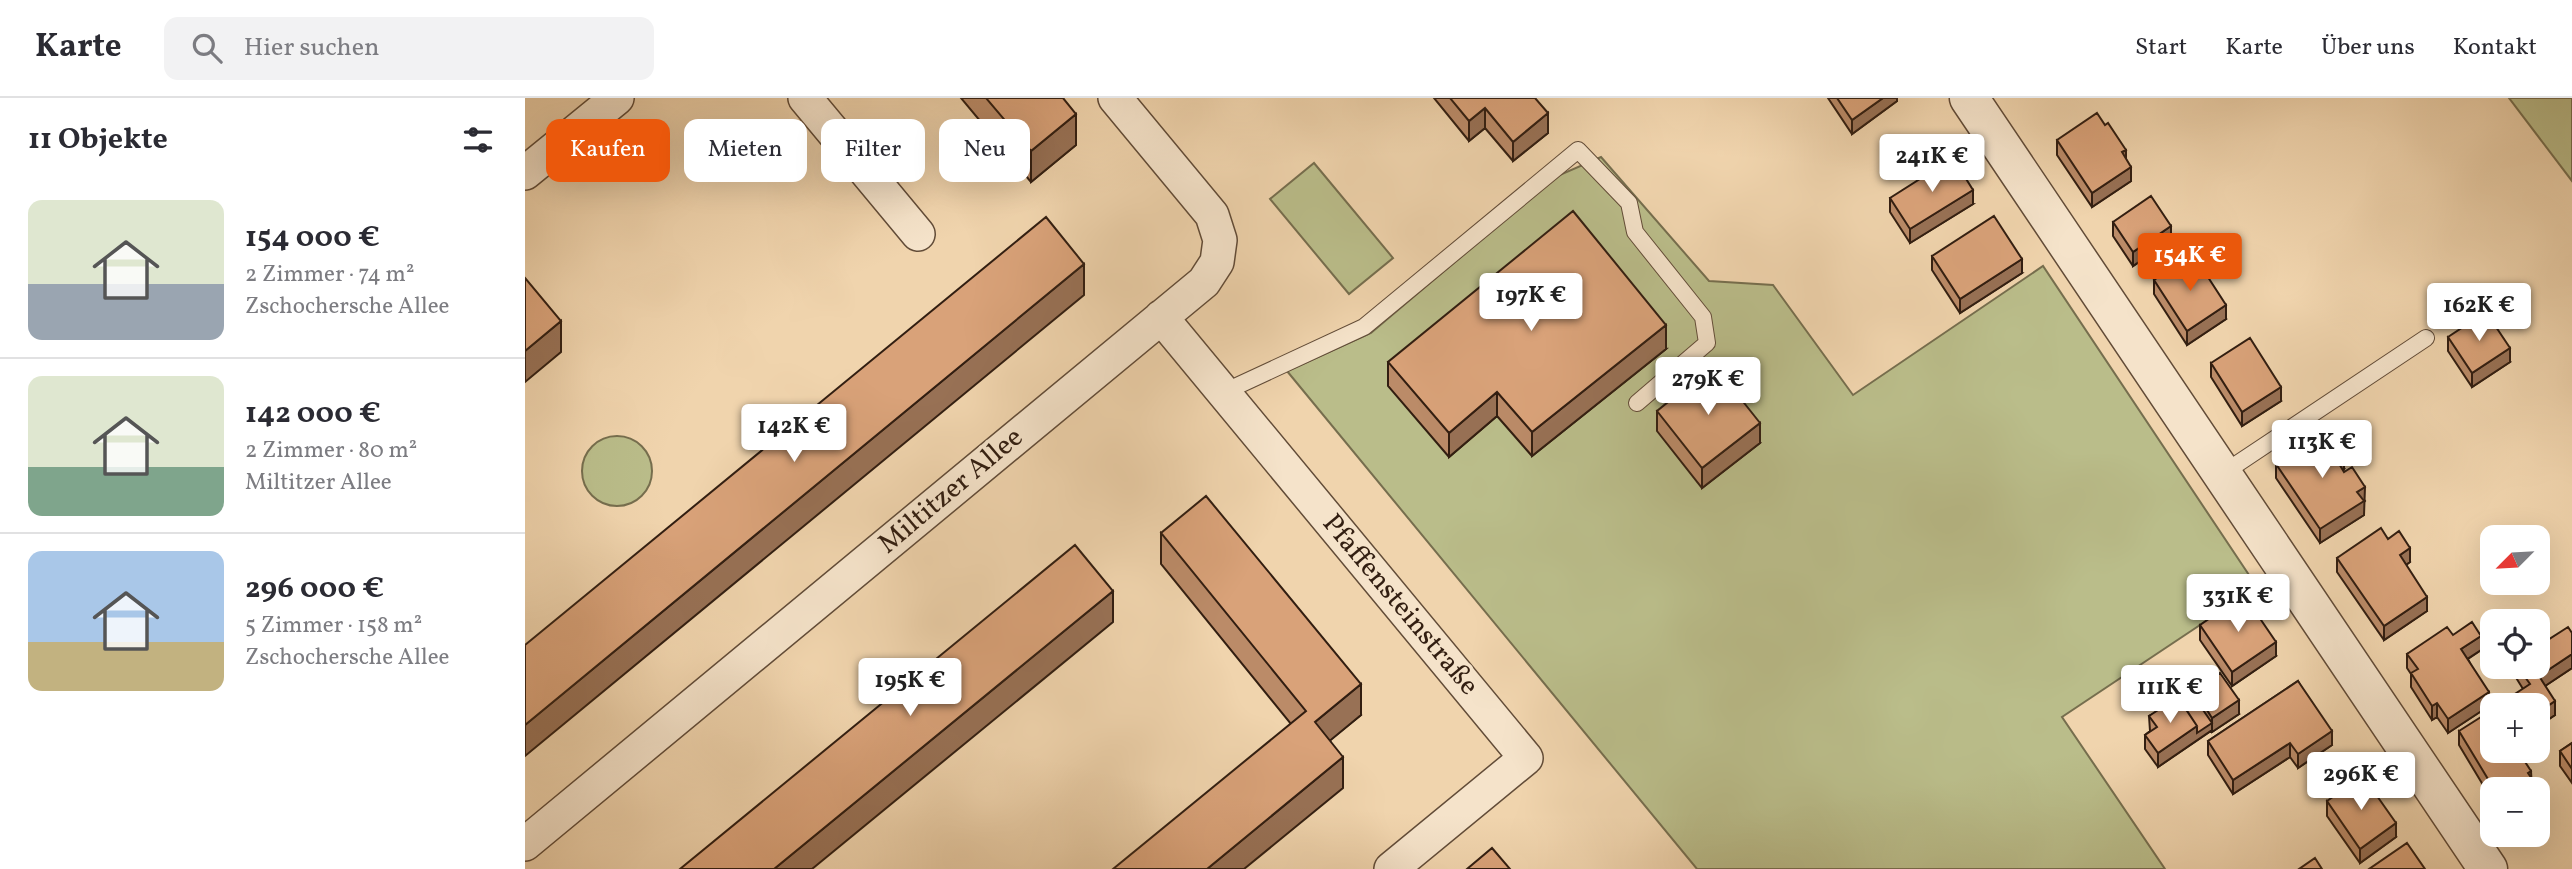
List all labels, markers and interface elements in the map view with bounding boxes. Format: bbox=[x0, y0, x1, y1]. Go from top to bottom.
search box bbox=[164, 17, 654, 80]
text: Karte bbox=[35, 25, 122, 71]
icon: search bbox=[188, 29, 226, 67]
text: Hier suchen bbox=[244, 30, 380, 66]
text: Start bbox=[2135, 31, 2187, 65]
text: Karte bbox=[2225, 31, 2283, 65]
text: Über uns bbox=[2321, 31, 2415, 65]
text: Kontakt bbox=[2453, 31, 2537, 65]
text: 11 Objekte bbox=[28, 119, 168, 161]
chip: Kaufen bbox=[546, 119, 670, 182]
chip: Mieten bbox=[684, 119, 807, 182]
chip: Filter bbox=[821, 119, 925, 182]
chip: Neu bbox=[939, 119, 1030, 182]
icon: filters bbox=[459, 121, 497, 159]
pin: 241K € bbox=[1875, 134, 1989, 194]
text: 241K € bbox=[1895, 141, 1969, 173]
text: 154 000 € bbox=[245, 217, 380, 259]
icon: home bbox=[84, 228, 168, 312]
pin: 154K € bbox=[2133, 234, 2247, 293]
text: 154K € bbox=[2154, 240, 2226, 272]
text: 2 Zimmer · 74 m² bbox=[245, 259, 414, 291]
pin: 197K € bbox=[1474, 274, 1588, 333]
text: 197K € bbox=[1495, 280, 1567, 312]
pin: 162K € bbox=[2422, 284, 2536, 343]
text: 162K € bbox=[2443, 290, 2515, 322]
text: Zschochersche Allee bbox=[245, 291, 449, 323]
pin: 279K € bbox=[1651, 358, 1765, 417]
text: 279K € bbox=[1671, 364, 1745, 396]
text: 142 000 € bbox=[245, 393, 381, 435]
icon: home bbox=[84, 404, 168, 488]
pin: 142K € bbox=[737, 404, 851, 464]
text: 142K € bbox=[757, 411, 831, 443]
street label: Miltitzer Allee bbox=[870, 419, 1032, 563]
pin: 113K € bbox=[2265, 420, 2379, 480]
text: 113K € bbox=[2288, 427, 2356, 459]
text: 2 Zimmer · 80 m² bbox=[245, 435, 417, 467]
text: Miltitzer Allee bbox=[245, 467, 392, 499]
street label: Pfaffensteinstraße bbox=[1312, 506, 1488, 704]
north arrow bbox=[2480, 525, 2550, 595]
map controls bbox=[2480, 525, 2550, 847]
text: 296 000 € bbox=[245, 568, 384, 610]
pin: 331K € bbox=[2181, 574, 2295, 634]
icon: home bbox=[84, 579, 168, 663]
text: 331K € bbox=[2203, 581, 2273, 613]
button: locate bbox=[2480, 609, 2550, 679]
text: 5 Zimmer · 158 m² bbox=[245, 610, 422, 642]
text: Zschochersche Allee bbox=[245, 642, 449, 674]
pin: 195K € bbox=[853, 658, 967, 718]
text: 195K € bbox=[874, 665, 946, 697]
pin: 111K € bbox=[2113, 666, 2227, 725]
text: 111K € bbox=[2137, 672, 2203, 704]
button: + bbox=[2480, 693, 2550, 763]
pin: 296K € bbox=[2304, 752, 2418, 812]
text: 296K € bbox=[2323, 759, 2399, 791]
button: − bbox=[2480, 777, 2550, 847]

